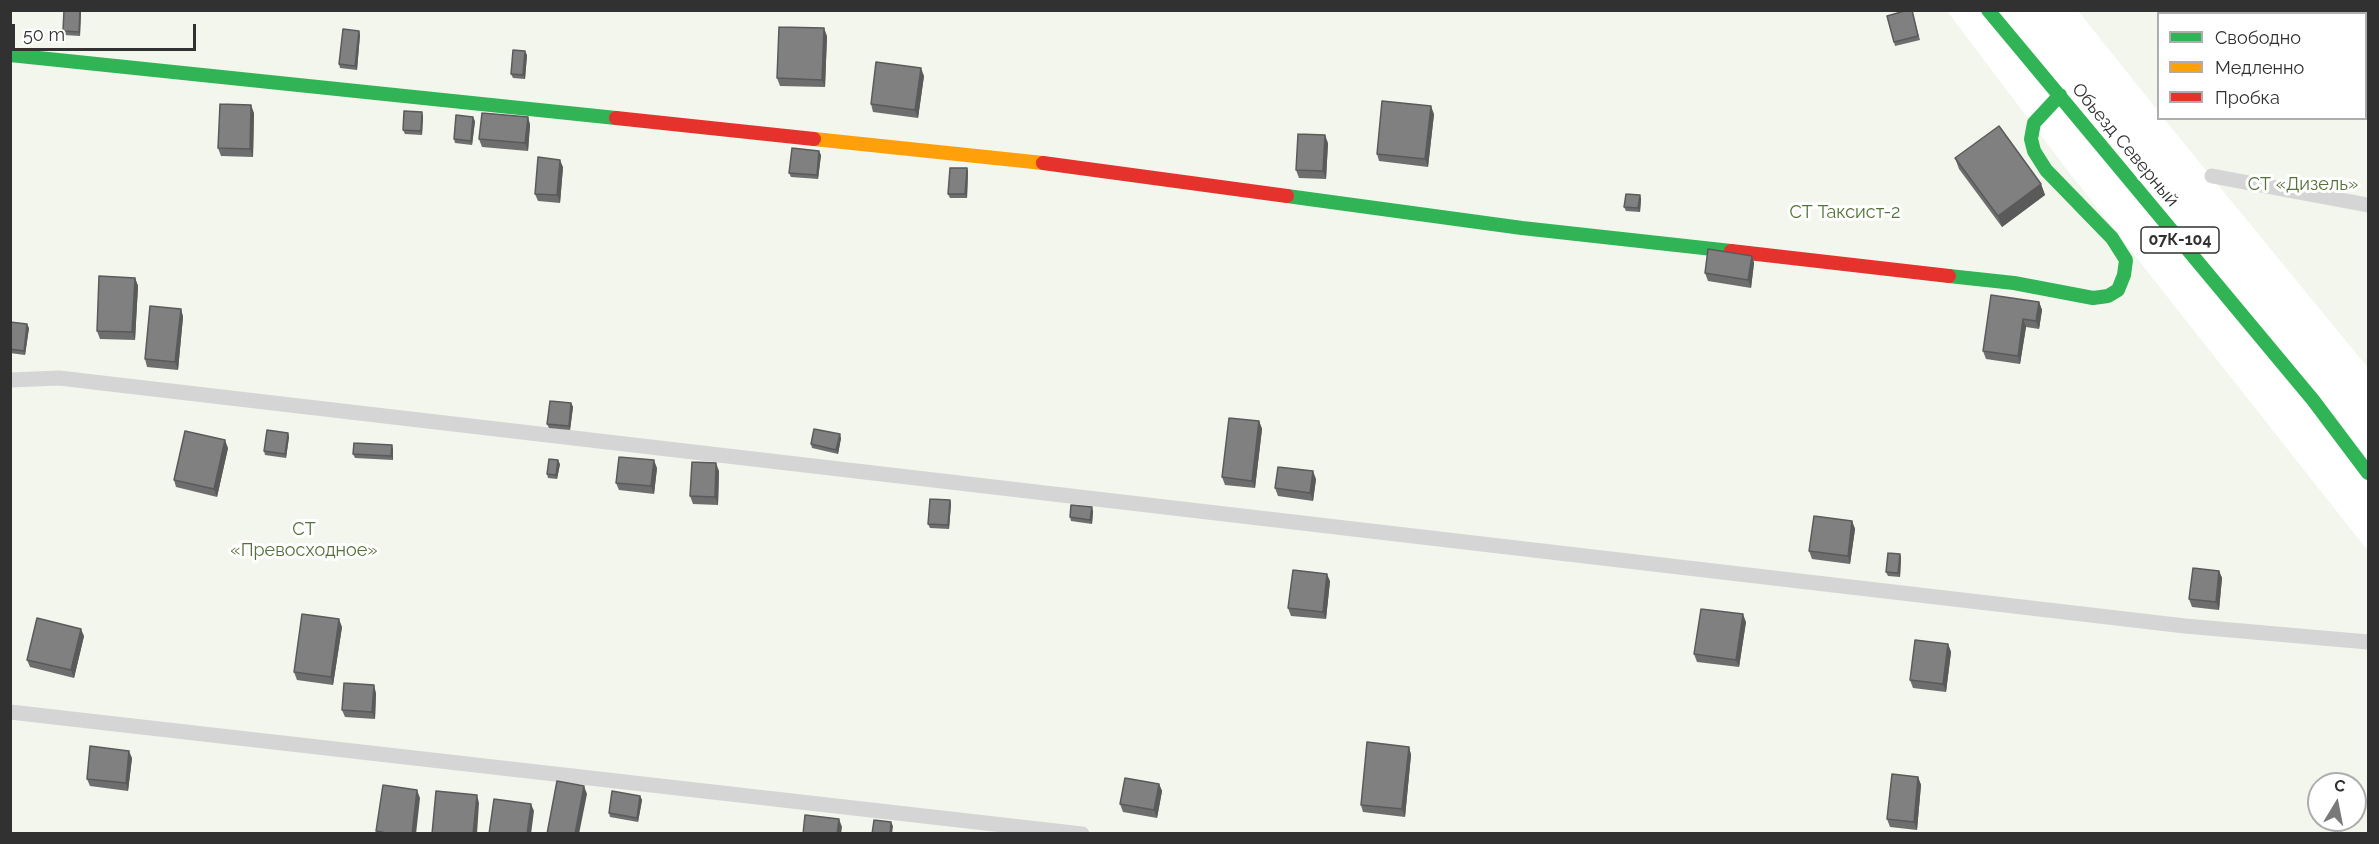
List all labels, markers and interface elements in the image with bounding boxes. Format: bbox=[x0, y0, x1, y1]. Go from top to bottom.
scale bar bbox=[15, 12, 200, 50]
legend bbox=[2157, 12, 2367, 120]
text: 50 m bbox=[23, 24, 65, 45]
text: Свободно bbox=[2215, 27, 2301, 48]
text: Медленно bbox=[2215, 57, 2304, 78]
street label: Обьезд Северный bbox=[2067, 79, 2183, 211]
text: Пробка bbox=[2215, 87, 2280, 108]
park label: СТ «Дизель» bbox=[2248, 174, 2358, 196]
park label: СТ Таксист-2 bbox=[1790, 202, 1900, 224]
road number: 07К-104 bbox=[2141, 227, 2219, 253]
park label: СТ «Превосходное» bbox=[230, 519, 378, 562]
north arrow bbox=[2307, 772, 2367, 832]
text: С bbox=[2333, 775, 2347, 796]

